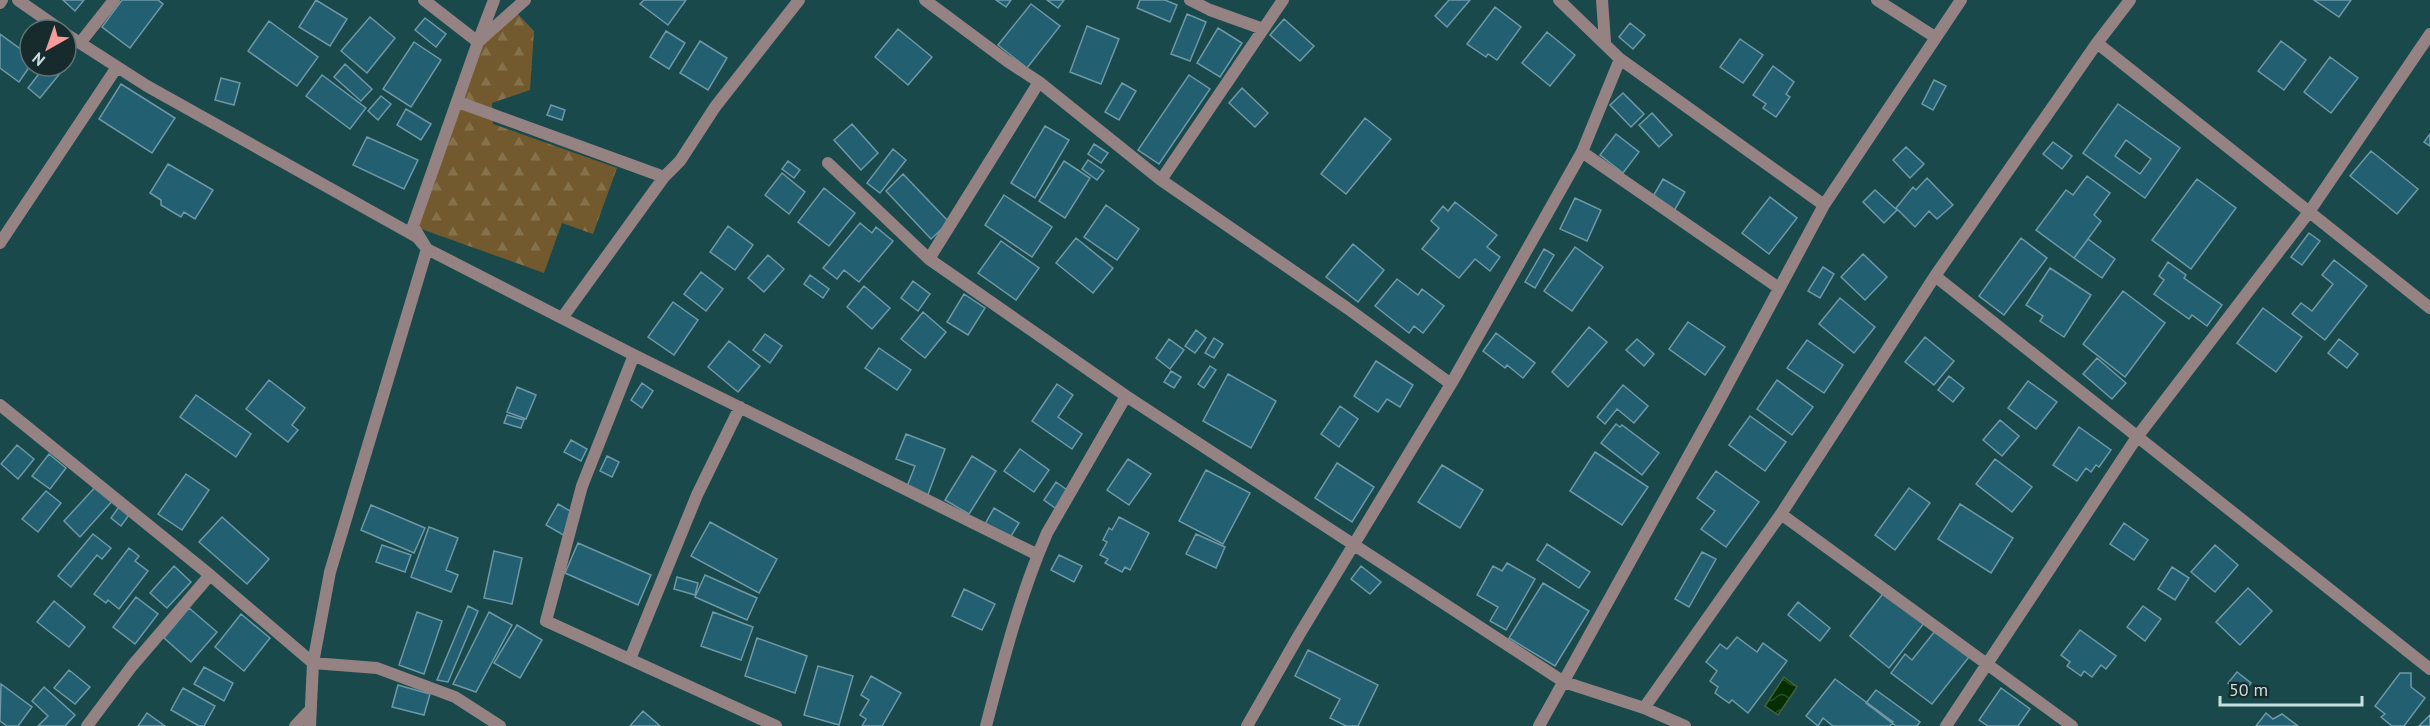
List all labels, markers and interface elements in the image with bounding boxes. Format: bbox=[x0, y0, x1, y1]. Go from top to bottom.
north arrow bbox=[18, 18, 78, 78]
text: N bbox=[28, 48, 49, 71]
scale bar bbox=[2220, 669, 2362, 707]
text: 50 m bbox=[2229, 678, 2268, 701]

